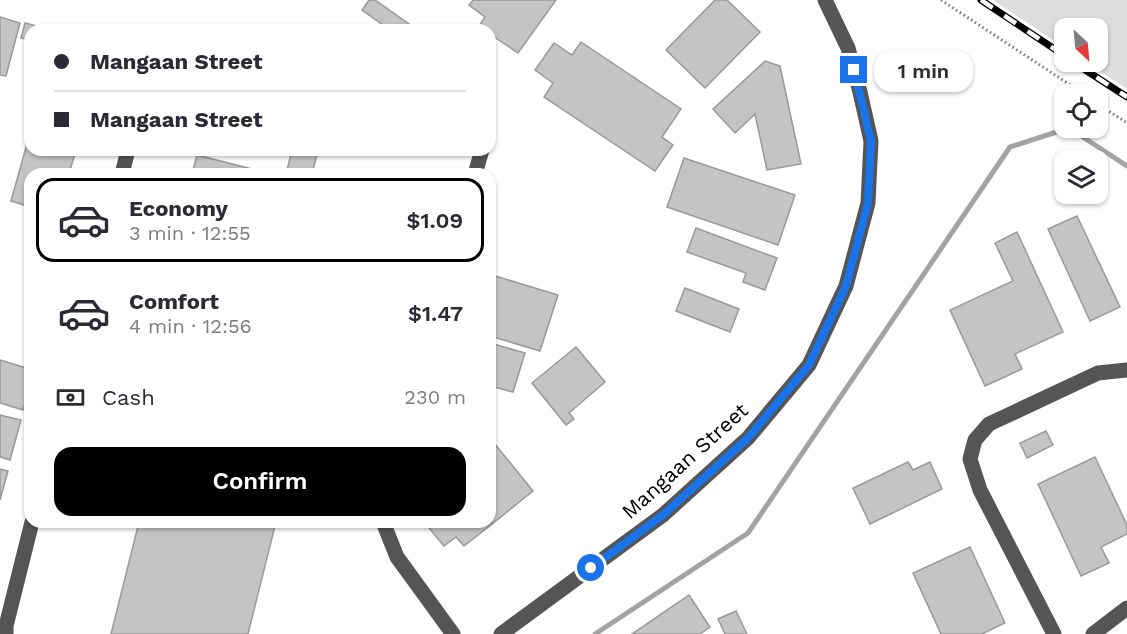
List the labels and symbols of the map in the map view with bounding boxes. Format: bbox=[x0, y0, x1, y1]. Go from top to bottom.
north arrow bbox=[1054, 18, 1108, 72]
callout: 1 min bbox=[875, 49, 974, 91]
route end bbox=[840, 56, 867, 83]
street label: Mangaan Street bbox=[616, 397, 753, 524]
route start bbox=[577, 554, 604, 581]

